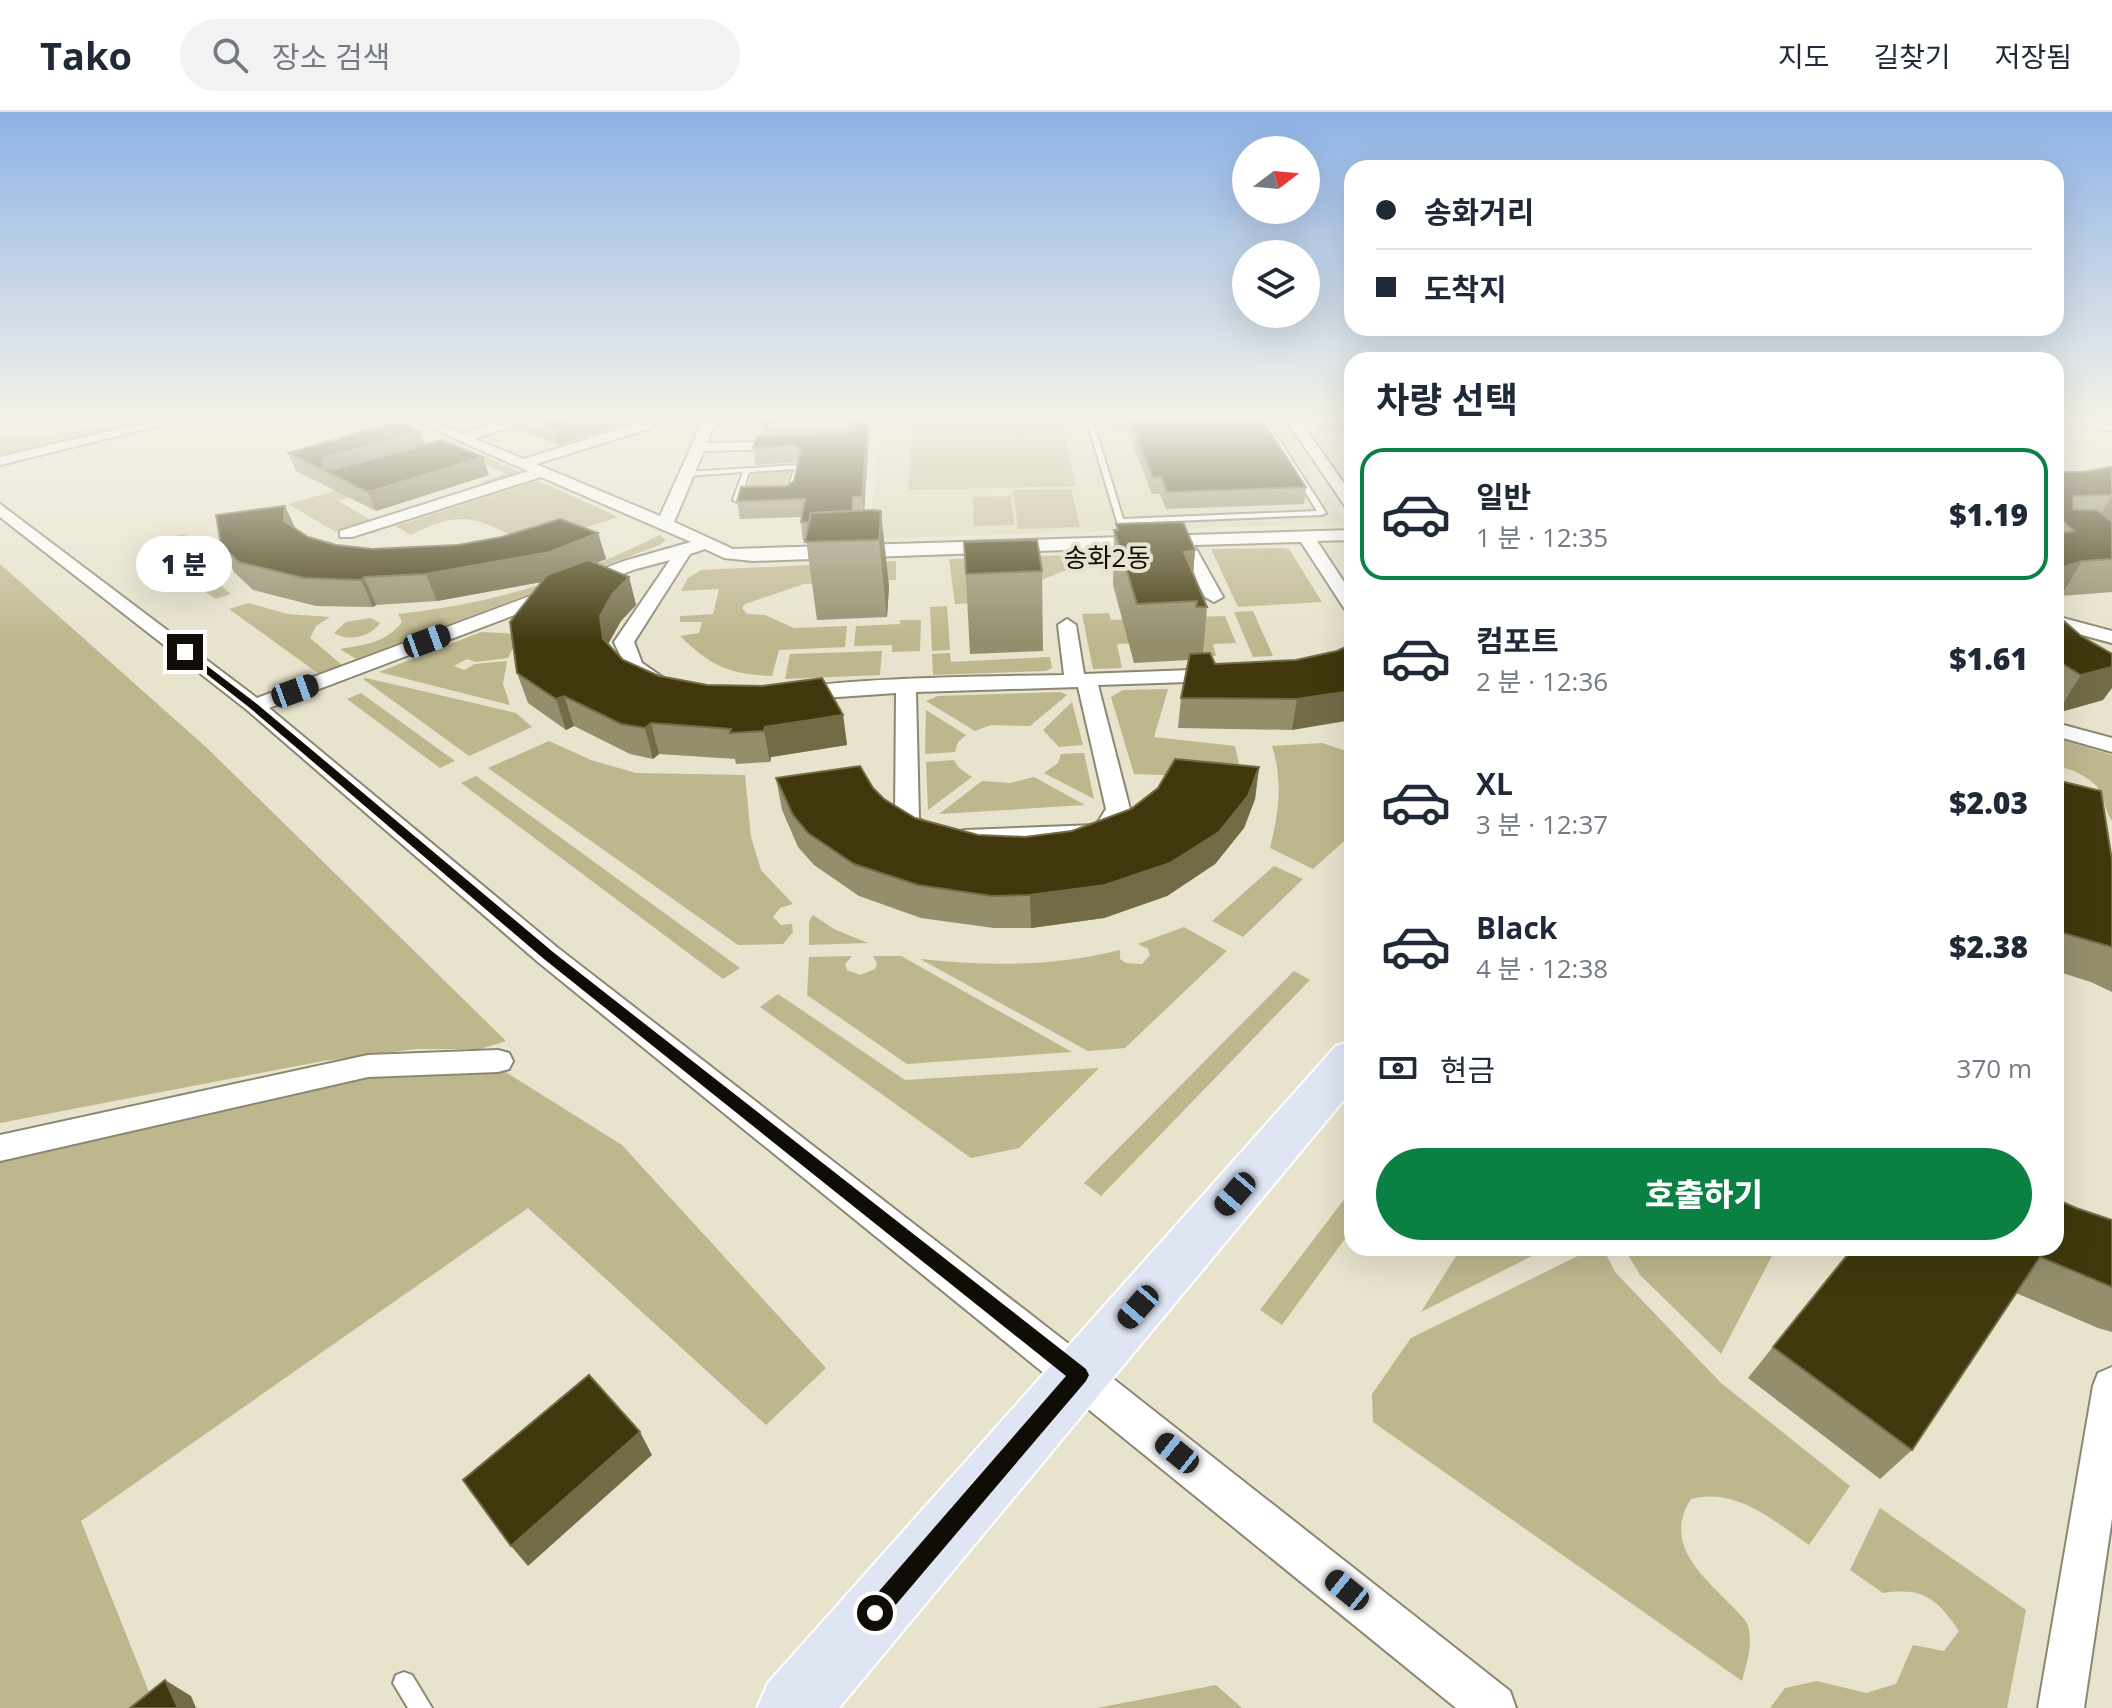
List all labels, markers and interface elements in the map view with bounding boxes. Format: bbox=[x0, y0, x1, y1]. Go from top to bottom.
search box bbox=[180, 19, 740, 91]
text: Tako bbox=[40, 29, 132, 81]
icon: search bbox=[208, 33, 252, 77]
text: 장소 검색 bbox=[272, 36, 390, 77]
text: 지도 bbox=[1778, 37, 1829, 75]
text: 길찾기 bbox=[1873, 37, 1951, 75]
text: 저장됨 bbox=[1995, 37, 2072, 75]
north arrow bbox=[1232, 136, 1320, 224]
map controls bbox=[1232, 136, 1320, 328]
text: 송화거리 bbox=[1424, 191, 1534, 232]
button: layers bbox=[1232, 240, 1320, 328]
text: 도착지 bbox=[1424, 268, 1507, 309]
text: 차량 선택 bbox=[1376, 375, 1518, 424]
text: 일반 bbox=[1476, 476, 1531, 517]
icon: car bbox=[1380, 478, 1452, 550]
text: $1.19 bbox=[1949, 494, 2028, 535]
text: 1 분 · 12:35 bbox=[1476, 519, 1608, 555]
callout: 1 분 bbox=[137, 536, 233, 592]
district label: 송화2동 bbox=[1064, 539, 1150, 575]
text: 1 분 bbox=[161, 546, 207, 582]
text: 컴포트 bbox=[1476, 620, 1559, 661]
car bbox=[400, 622, 454, 660]
icon: car bbox=[1380, 622, 1452, 694]
route end bbox=[167, 634, 203, 670]
text: $1.61 bbox=[1949, 638, 2028, 679]
text: 2 분 · 12:36 bbox=[1476, 663, 1608, 699]
car bbox=[268, 672, 322, 710]
text: XL bbox=[1476, 763, 1513, 804]
icon: car bbox=[1380, 766, 1452, 838]
text: $2.03 bbox=[1949, 782, 2028, 823]
text: 3 분 · 12:37 bbox=[1476, 806, 1608, 842]
text: Black bbox=[1476, 907, 1557, 948]
icon: car bbox=[1380, 910, 1452, 982]
text: $2.38 bbox=[1949, 926, 2028, 967]
text: 4 분 · 12:38 bbox=[1476, 950, 1608, 986]
icon: cash bbox=[1376, 1046, 1420, 1090]
text: 현금 bbox=[1440, 1049, 1495, 1090]
text: 370 m bbox=[1957, 1050, 2032, 1086]
button: 호출하기 bbox=[1376, 1148, 2032, 1240]
car bbox=[1210, 1168, 1260, 1220]
car bbox=[1113, 1281, 1163, 1333]
car bbox=[1151, 1429, 1203, 1477]
car bbox=[1321, 1566, 1373, 1614]
route start bbox=[857, 1595, 893, 1631]

